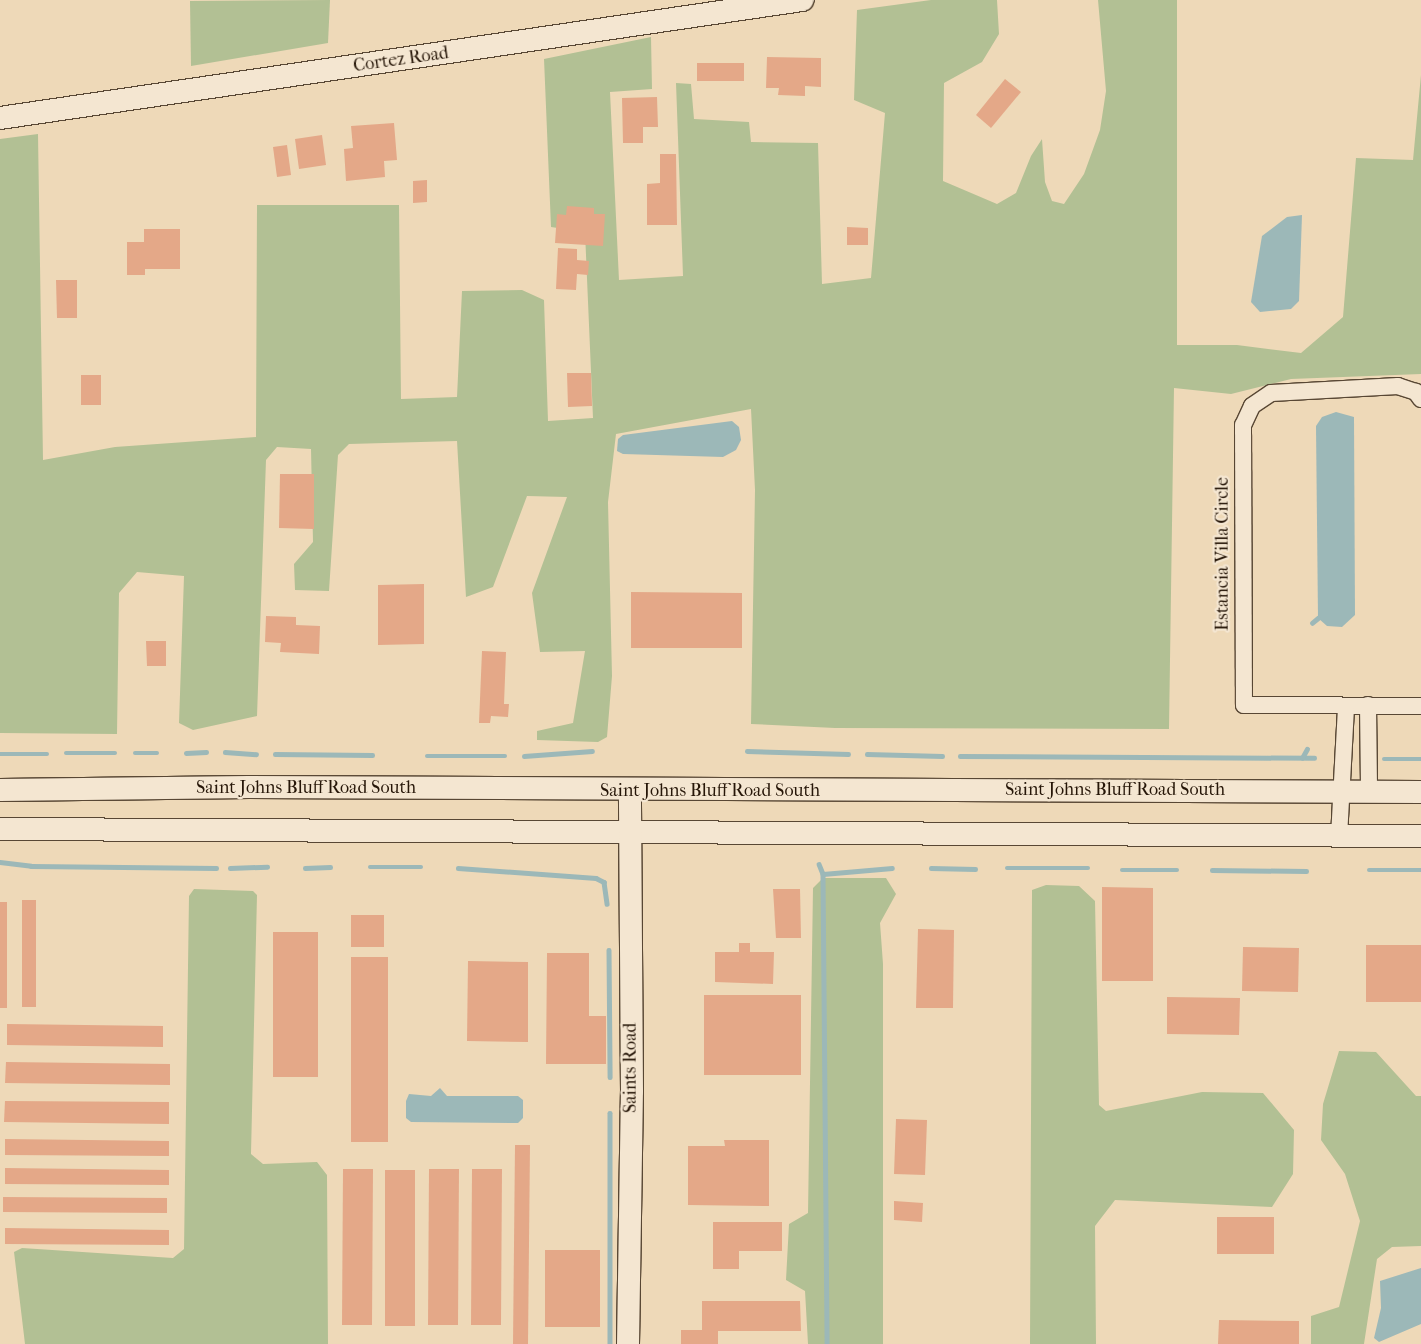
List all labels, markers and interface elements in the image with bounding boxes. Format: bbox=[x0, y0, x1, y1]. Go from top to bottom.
street label: Cortez Road bbox=[352, 43, 450, 77]
street label: Estancia Villa Circle bbox=[1212, 477, 1234, 631]
street label: Saint Johns Bluff Road South bbox=[196, 777, 416, 799]
street label: Saint Johns Bluff Road South bbox=[1005, 779, 1225, 801]
street label: Saint Johns Bluff Road South bbox=[600, 780, 820, 802]
street label: Saints Road bbox=[620, 1023, 642, 1113]

